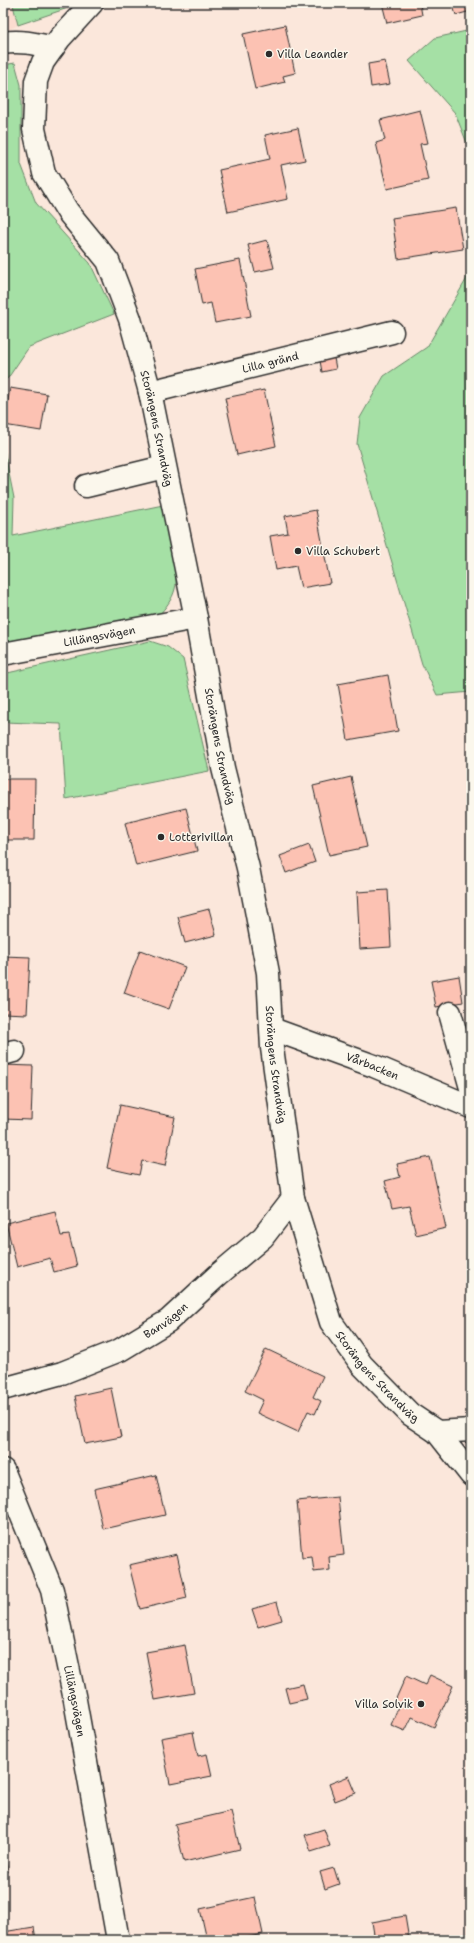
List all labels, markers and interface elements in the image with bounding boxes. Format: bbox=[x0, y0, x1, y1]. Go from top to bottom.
place label: Villa Leander bbox=[277, 47, 348, 62]
marker: Villa Leander bbox=[264, 49, 274, 59]
street label: Lilla gränd bbox=[241, 348, 300, 377]
street label: Storängens Strandväg bbox=[136, 369, 176, 488]
place label: Villa Schubert bbox=[306, 544, 380, 559]
marker: Villa Schubert bbox=[293, 546, 303, 556]
street label: Lillängsvägen bbox=[62, 622, 137, 651]
street label: Storängens Strandväg bbox=[201, 687, 239, 806]
place label: Lotterivillan bbox=[169, 830, 234, 845]
marker: Lotterivillan bbox=[156, 832, 166, 842]
street label: Storängens Strandväg bbox=[262, 1005, 290, 1125]
street label: Vårbacken bbox=[344, 1049, 401, 1084]
street label: Banvägen bbox=[141, 1299, 191, 1342]
street label: Storängens Strandväg bbox=[332, 1328, 422, 1426]
street label: Lillängsvägen bbox=[60, 1664, 89, 1738]
place label: Villa Solvik bbox=[355, 1697, 413, 1712]
marker: Villa Solvik bbox=[416, 1699, 426, 1709]

